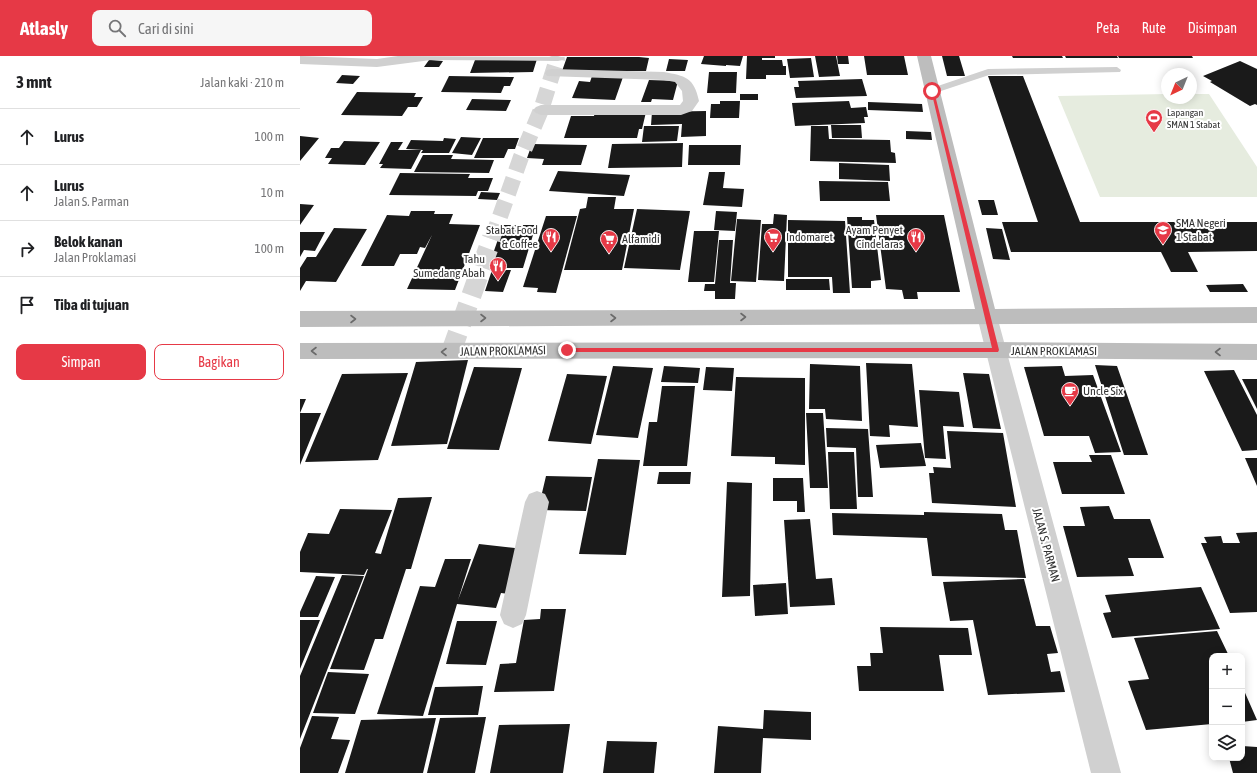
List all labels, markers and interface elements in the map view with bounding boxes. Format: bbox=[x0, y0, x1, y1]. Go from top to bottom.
search box bbox=[92, 10, 372, 46]
text: Atlasly bbox=[20, 17, 68, 39]
icon: search bbox=[106, 17, 128, 39]
text: Cari di sini bbox=[138, 20, 194, 37]
text: Peta bbox=[1096, 20, 1120, 36]
text: Rute bbox=[1142, 20, 1166, 36]
text: Disimpan bbox=[1188, 20, 1237, 36]
north arrow bbox=[1161, 68, 1197, 104]
text: 3 mnt bbox=[16, 72, 52, 92]
text: Jalan kaki · 210 m bbox=[200, 75, 284, 90]
route start bbox=[923, 82, 941, 100]
place label: Lapangan SMAN 1 Stabat bbox=[1167, 107, 1220, 130]
sports icon: Lapangan SMAN 1 Stabat bbox=[1144, 108, 1164, 133]
icon: ahead bbox=[16, 126, 38, 148]
text: Lurus bbox=[54, 128, 84, 145]
text: 100 m bbox=[255, 129, 284, 144]
text: Lurus bbox=[54, 177, 84, 194]
icon: ahead bbox=[16, 182, 38, 204]
text: 10 m bbox=[261, 185, 284, 200]
text: Jalan S. Parman bbox=[54, 194, 129, 209]
place label: SMA Negeri 1 Stabat bbox=[1176, 216, 1226, 244]
school or university icon: SMA Negeri 1 Stabat bbox=[1153, 220, 1173, 245]
place label: Stabat Food & Coffee bbox=[486, 223, 538, 251]
place label: Ayam Penyet Cindelaras bbox=[846, 223, 904, 251]
restaurant icon: Stabat Food & Coffee bbox=[541, 227, 561, 252]
supermarket icon: Indomaret bbox=[763, 227, 783, 252]
restaurant icon: Ayam Penyet Cindelaras bbox=[906, 227, 926, 252]
supermarket icon: Alfamidi bbox=[599, 229, 619, 254]
place label: Indomaret bbox=[786, 230, 833, 244]
place label: Alfamidi bbox=[622, 232, 660, 246]
text: Belok kanan bbox=[54, 233, 123, 250]
icon: right bbox=[16, 238, 38, 260]
text: 100 m bbox=[255, 241, 284, 256]
text: Jalan Proklamasi bbox=[54, 250, 136, 265]
place label: Tahu Sumedang Abah bbox=[413, 252, 485, 280]
restaurant icon: Tahu Sumedang Abah bbox=[488, 256, 508, 281]
icon: arrive bbox=[16, 294, 38, 316]
text: Tiba di tujuan bbox=[54, 296, 129, 313]
one-way arrow bbox=[740, 313, 746, 321]
one-way arrow bbox=[480, 314, 486, 322]
one-way arrow bbox=[610, 314, 616, 322]
one-way arrow bbox=[350, 315, 356, 323]
route end bbox=[558, 341, 576, 359]
street label: JALAN PROKLAMASI bbox=[460, 343, 546, 359]
button: Simpan bbox=[16, 344, 146, 380]
button: Bagikan bbox=[154, 344, 284, 380]
street label: JALAN PROKLAMASI bbox=[1011, 344, 1097, 358]
one-way arrow bbox=[311, 347, 317, 355]
one-way arrow bbox=[441, 348, 447, 356]
one-way arrow bbox=[1215, 348, 1221, 356]
cafe icon: Uncle Six bbox=[1060, 381, 1080, 406]
place label: Uncle Six bbox=[1083, 384, 1123, 398]
street label: JALAN S. PARMAN bbox=[1029, 506, 1063, 584]
map controls bbox=[1209, 653, 1245, 761]
button: + bbox=[1209, 653, 1245, 689]
button: − bbox=[1209, 689, 1245, 725]
button: layers bbox=[1209, 725, 1245, 761]

